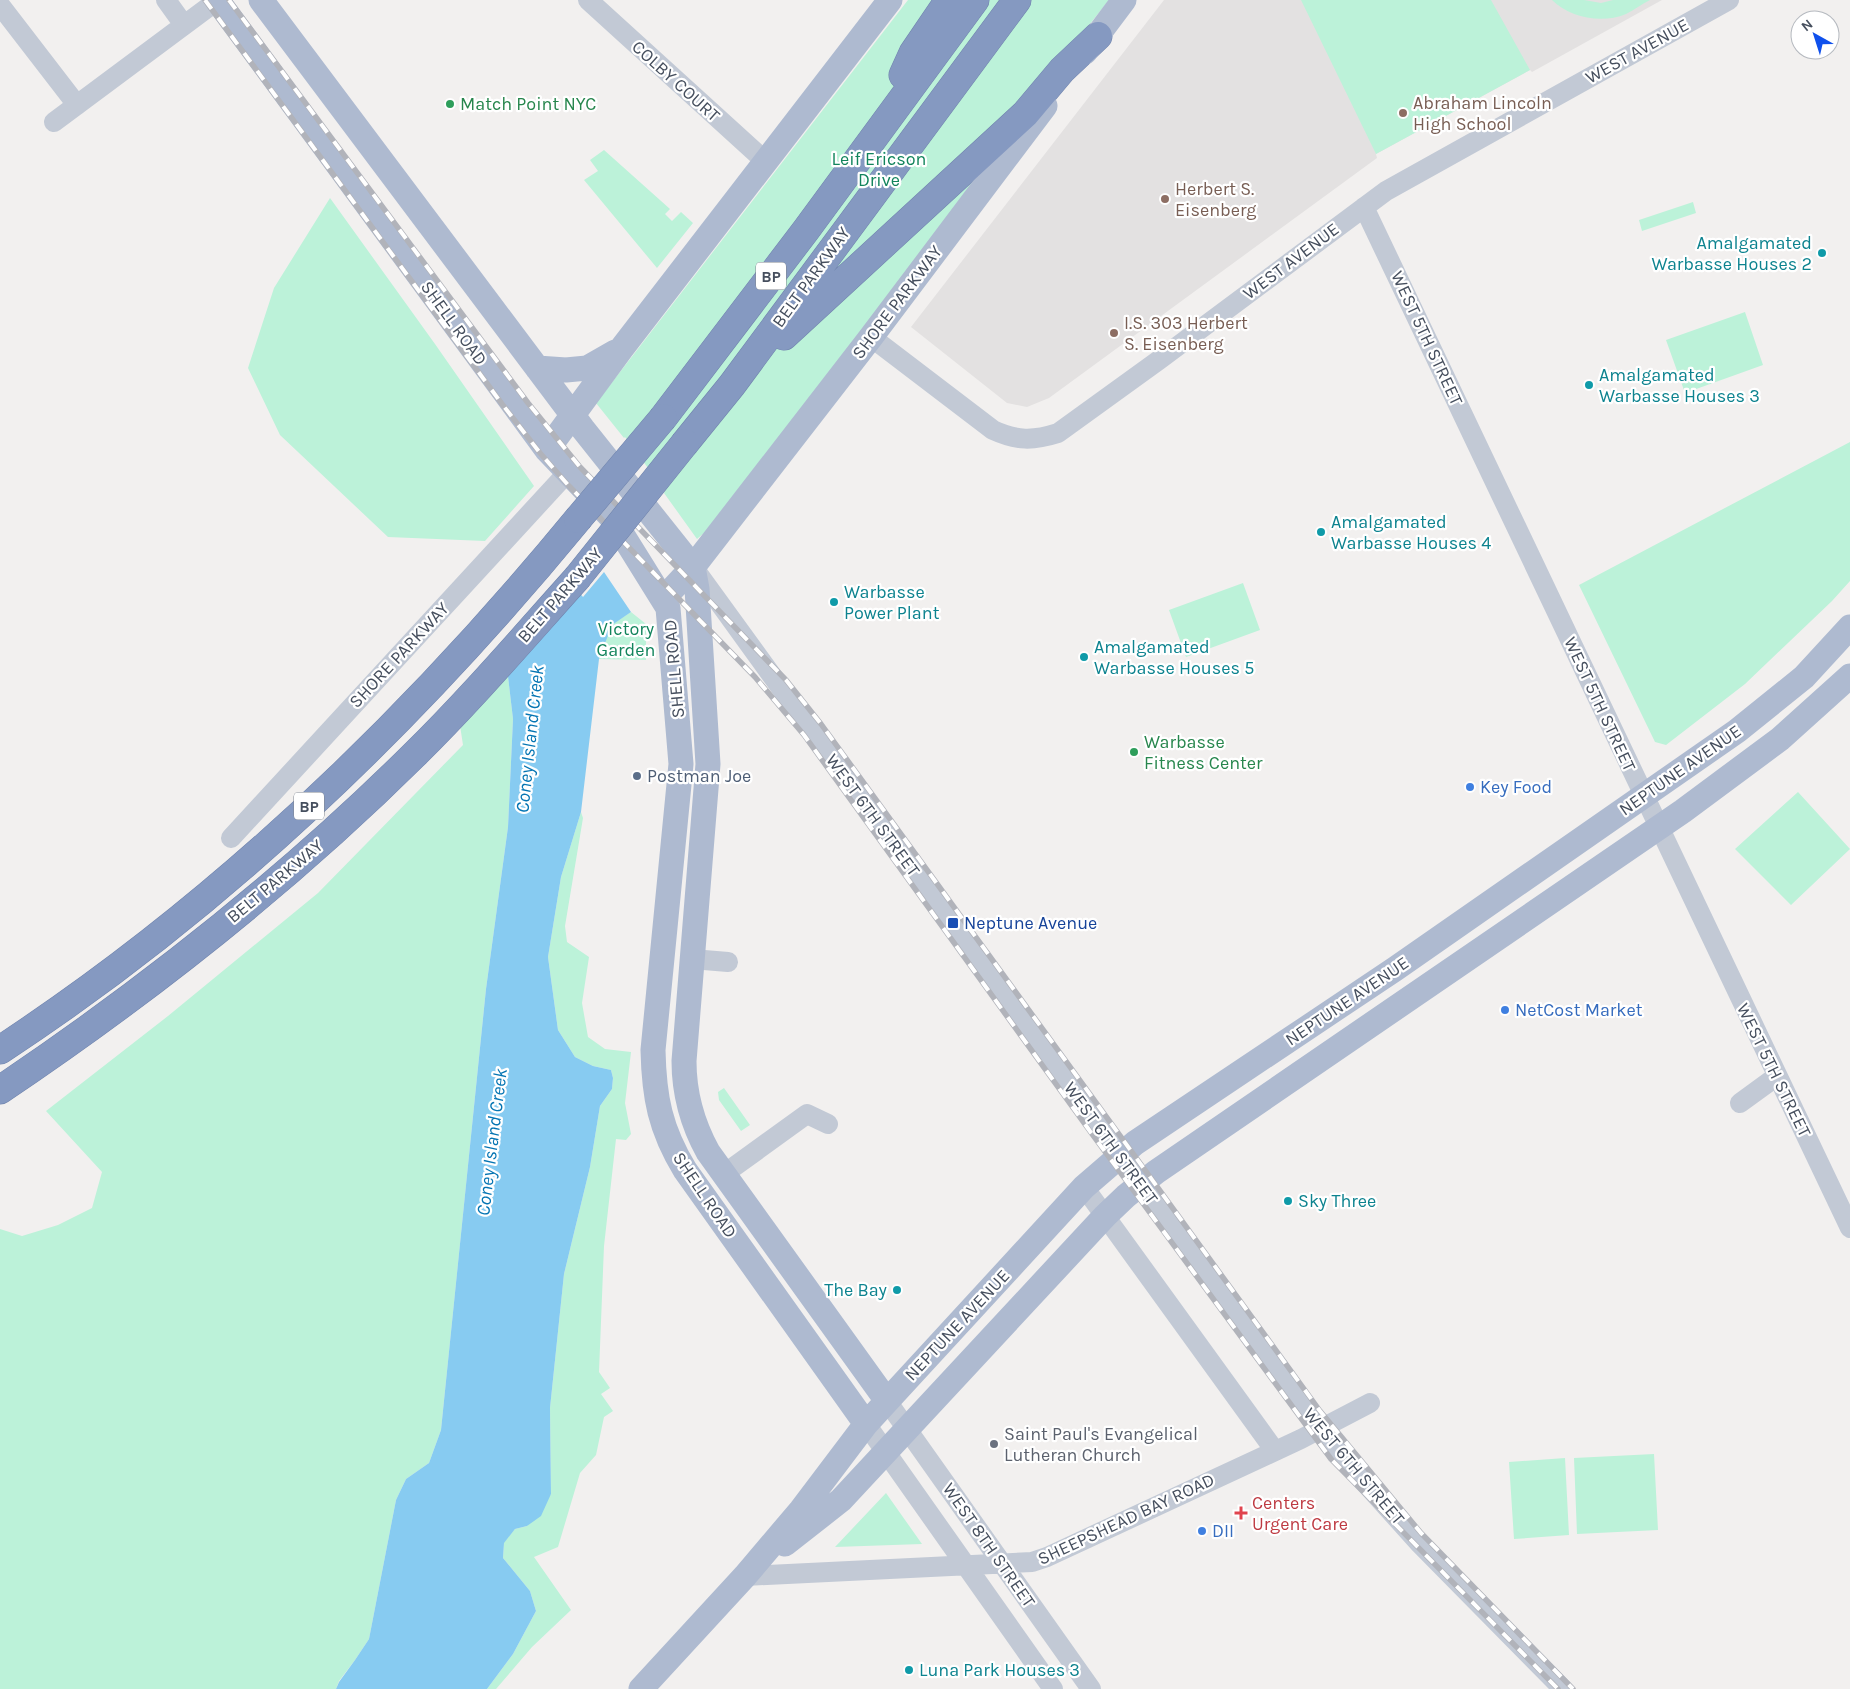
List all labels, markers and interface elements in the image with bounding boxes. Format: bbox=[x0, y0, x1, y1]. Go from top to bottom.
north arrow bbox=[1790, 10, 1840, 60]
street label: WEST AVENUE bbox=[1582, 14, 1692, 88]
text: N bbox=[1798, 16, 1816, 35]
street label: COLBY COURT bbox=[627, 36, 725, 126]
place label: Abraham Lincoln High School bbox=[1413, 92, 1552, 135]
place label: Match Point NYC bbox=[460, 93, 596, 115]
marker: Match Point NYC bbox=[444, 98, 456, 110]
marker: Abraham Lincoln High School bbox=[1397, 107, 1409, 119]
park label: Leif Ericson Drive bbox=[832, 148, 926, 191]
place label: Herbert S. Eisenberg bbox=[1175, 178, 1256, 221]
marker: Herbert S. Eisenberg bbox=[1159, 193, 1171, 205]
street label: WEST AVENUE bbox=[1239, 218, 1343, 304]
street label: BELT PARKWAY bbox=[767, 222, 855, 332]
place label: Amalgamated Warbasse Houses 2 bbox=[1651, 232, 1812, 275]
street label: SHORE PARKWAY bbox=[847, 241, 947, 363]
marker: Amalgamated Warbasse Houses 2 bbox=[1816, 247, 1828, 259]
road number: BP bbox=[756, 262, 786, 290]
street label: WEST 5TH STREET bbox=[1386, 267, 1468, 409]
street label: SHELL ROAD bbox=[416, 276, 492, 370]
place label: I.S. 303 Herbert S. Eisenberg bbox=[1124, 312, 1248, 355]
marker: I.S. 303 Herbert S. Eisenberg bbox=[1108, 327, 1120, 339]
place label: Amalgamated Warbasse Houses 3 bbox=[1599, 364, 1760, 407]
marker: Amalgamated Warbasse Houses 3 bbox=[1583, 379, 1595, 391]
place label: Amalgamated Warbasse Houses 4 bbox=[1331, 511, 1491, 554]
marker: Amalgamated Warbasse Houses 4 bbox=[1315, 526, 1327, 538]
street label: BELT PARKWAY bbox=[513, 543, 607, 647]
place label: Warbasse Power Plant bbox=[844, 581, 940, 624]
marker: Warbasse Power Plant bbox=[828, 596, 840, 608]
street label: SHORE PARKWAY bbox=[344, 597, 454, 713]
park label: Victory Garden bbox=[597, 618, 655, 661]
street label: SHELL ROAD bbox=[659, 619, 689, 719]
street label: WEST 5TH STREET bbox=[1559, 633, 1641, 775]
place label: Amalgamated Warbasse Houses 5 bbox=[1094, 636, 1254, 679]
marker: Amalgamated Warbasse Houses 5 bbox=[1078, 651, 1090, 663]
water label: Coney Island Creek bbox=[511, 664, 549, 814]
street label: NEPTUNE AVENUE bbox=[1615, 720, 1745, 820]
place label: Warbasse Fitness Center bbox=[1144, 731, 1263, 774]
marker: Warbasse Fitness Center bbox=[1128, 746, 1140, 758]
street label: WEST 6TH STREET bbox=[821, 749, 925, 881]
place label: Postman Joe bbox=[647, 765, 751, 787]
marker: Postman Joe bbox=[631, 770, 643, 782]
place label: Key Food bbox=[1480, 776, 1552, 798]
marker: Key Food bbox=[1464, 781, 1476, 793]
road number: BP bbox=[294, 792, 324, 819]
street label: BELT PARKWAY bbox=[222, 834, 328, 928]
place label: Neptune Avenue bbox=[964, 912, 1097, 934]
marker: Neptune Avenue bbox=[946, 916, 960, 930]
street label: NEPTUNE AVENUE bbox=[1281, 952, 1413, 1050]
place label: NetCost Market bbox=[1515, 999, 1643, 1021]
street label: WEST 5TH STREET bbox=[1732, 1000, 1816, 1140]
marker: NetCost Market bbox=[1499, 1004, 1511, 1016]
water label: Coney Island Creek bbox=[472, 1067, 512, 1217]
street label: WEST 6TH STREET bbox=[1059, 1077, 1163, 1209]
street label: SHELL ROAD bbox=[668, 1148, 742, 1242]
place label: Sky Three bbox=[1298, 1190, 1376, 1212]
marker: Sky Three bbox=[1282, 1195, 1294, 1207]
street label: NEPTUNE AVENUE bbox=[900, 1265, 1014, 1385]
place label: The Bay bbox=[824, 1279, 888, 1301]
marker: The Bay bbox=[891, 1284, 903, 1296]
street label: WEST 6TH STREET bbox=[1299, 1403, 1409, 1529]
place label: Saint Paul's Evangelical Lutheran Church bbox=[1004, 1423, 1198, 1466]
marker: Saint Paul's Evangelical Lutheran Church bbox=[988, 1438, 1000, 1450]
street label: SHEEPSHEAD BAY ROAD bbox=[1034, 1468, 1218, 1570]
street label: WEST 8TH STREET bbox=[938, 1479, 1040, 1611]
place label: Centers Urgent Care bbox=[1252, 1492, 1348, 1535]
marker: Centers Urgent Care bbox=[1234, 1506, 1248, 1520]
place label: DII bbox=[1212, 1520, 1234, 1542]
marker: DII bbox=[1196, 1525, 1208, 1537]
place label: Luna Park Houses 3 bbox=[919, 1659, 1080, 1681]
marker: Luna Park Houses 3 bbox=[903, 1664, 915, 1676]

